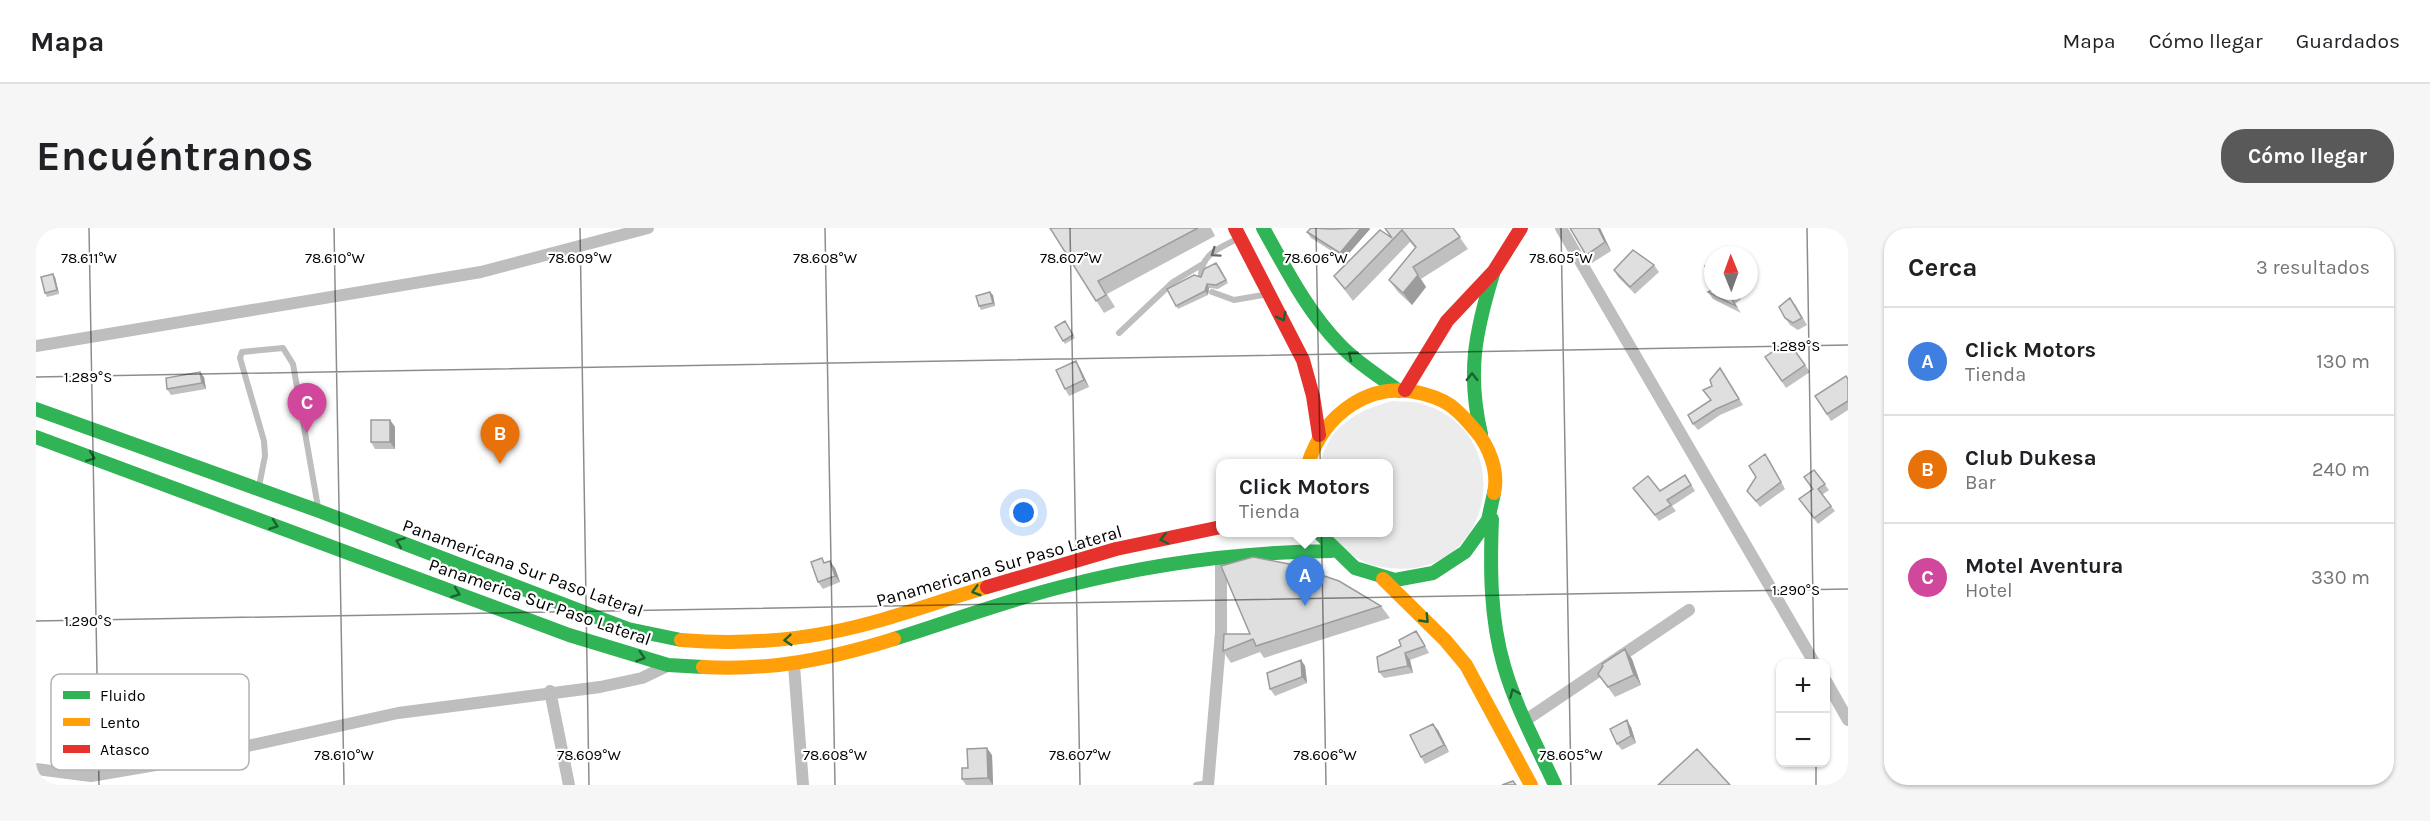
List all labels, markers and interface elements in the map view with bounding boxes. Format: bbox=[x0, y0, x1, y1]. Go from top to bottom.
text: Mapa bbox=[30, 25, 104, 58]
text: Mapa bbox=[2062, 29, 2116, 53]
text: Cómo llegar bbox=[2149, 29, 2263, 53]
text: Guardados bbox=[2296, 29, 2400, 53]
button: Cómo llegar bbox=[2221, 129, 2394, 183]
text: Encuéntranos bbox=[36, 131, 314, 181]
one-way arrow bbox=[1210, 245, 1221, 256]
north arrow bbox=[1704, 246, 1758, 300]
text: 78.611°W bbox=[61, 249, 118, 267]
text: 78.610°W bbox=[305, 249, 366, 267]
text: 78.609°W bbox=[548, 249, 612, 267]
text: 78.608°W bbox=[793, 249, 858, 267]
text: 78.607°W bbox=[1040, 249, 1103, 267]
text: 78.606°W bbox=[1284, 249, 1348, 267]
text: 78.605°W bbox=[1529, 249, 1593, 267]
text: Cerca bbox=[1908, 252, 1977, 283]
text: 3 resultados bbox=[2256, 256, 2370, 279]
one-way arrow bbox=[1275, 311, 1286, 321]
text: 1.289°S bbox=[1772, 337, 1820, 355]
text: Click Motors bbox=[1965, 337, 2096, 363]
text: A bbox=[1921, 350, 1934, 373]
text: 130 m bbox=[2316, 350, 2370, 373]
one-way arrow bbox=[1348, 351, 1359, 362]
text: Tienda bbox=[1965, 363, 2026, 386]
text: 1.289°S bbox=[64, 368, 112, 386]
one-way arrow bbox=[1465, 372, 1478, 381]
pin: C bbox=[288, 384, 326, 433]
pin: B bbox=[480, 414, 520, 464]
text: Club Dukesa bbox=[1965, 445, 2097, 471]
one-way arrow bbox=[85, 450, 96, 462]
text: B bbox=[1921, 458, 1934, 481]
text: 240 m bbox=[2312, 458, 2370, 481]
popup bbox=[1216, 459, 1393, 537]
text: Bar bbox=[1965, 471, 1996, 494]
text: Click Motors bbox=[1239, 474, 1370, 500]
your location bbox=[1009, 498, 1038, 527]
text: Tienda bbox=[1239, 500, 1300, 523]
street label: Panamericana Sur Paso Lateral bbox=[400, 514, 646, 622]
one-way arrow bbox=[267, 518, 278, 530]
street label: Panamericana Sur Paso Lateral bbox=[874, 520, 1124, 612]
one-way arrow bbox=[1159, 532, 1169, 545]
one-way arrow bbox=[395, 537, 406, 549]
text: Motel Aventura bbox=[1965, 553, 2123, 579]
street label: Panamerica Sur Paso Lateral bbox=[426, 554, 654, 650]
pin: A bbox=[1286, 556, 1324, 606]
text: C bbox=[1921, 566, 1934, 589]
text: 330 m bbox=[2311, 566, 2370, 589]
text: Hotel bbox=[1965, 579, 2013, 602]
text: 1.290°S bbox=[1772, 581, 1820, 599]
one-way arrow bbox=[971, 583, 981, 596]
one-way arrow bbox=[450, 586, 461, 598]
text: 1.290°S bbox=[64, 612, 112, 630]
one-way arrow bbox=[1418, 612, 1429, 623]
one-way arrow bbox=[783, 633, 792, 646]
one-way arrow bbox=[635, 650, 646, 662]
map controls bbox=[1776, 659, 1830, 767]
button: + bbox=[1776, 659, 1830, 713]
legend bbox=[51, 674, 249, 770]
text: Fluido bbox=[100, 686, 146, 705]
one-way arrow bbox=[1509, 689, 1521, 700]
text: Lento bbox=[100, 713, 140, 732]
button: − bbox=[1776, 713, 1830, 767]
text: Atasco bbox=[100, 740, 149, 759]
text: 78.610°W bbox=[314, 746, 375, 764]
text: 78.609°W bbox=[557, 746, 621, 764]
text: 78.608°W bbox=[803, 746, 868, 764]
text: 78.607°W bbox=[1049, 746, 1112, 764]
text: 78.606°W bbox=[1293, 746, 1357, 764]
text: 78.605°W bbox=[1539, 746, 1603, 764]

